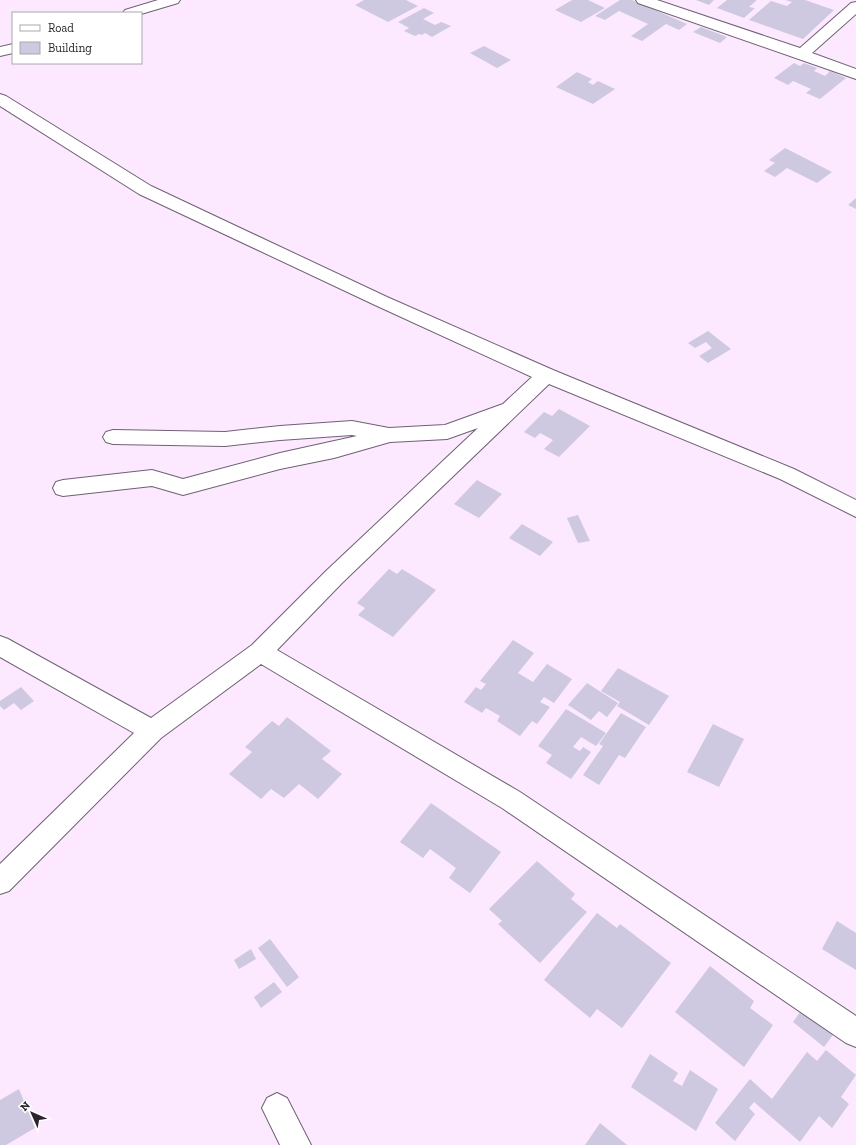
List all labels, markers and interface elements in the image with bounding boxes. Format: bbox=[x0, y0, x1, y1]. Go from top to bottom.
legend bbox=[12, 12, 142, 64]
text: Road bbox=[48, 21, 74, 35]
text: Building bbox=[48, 41, 92, 55]
north arrow bbox=[12, 1093, 52, 1133]
text: N bbox=[18, 1098, 33, 1114]

